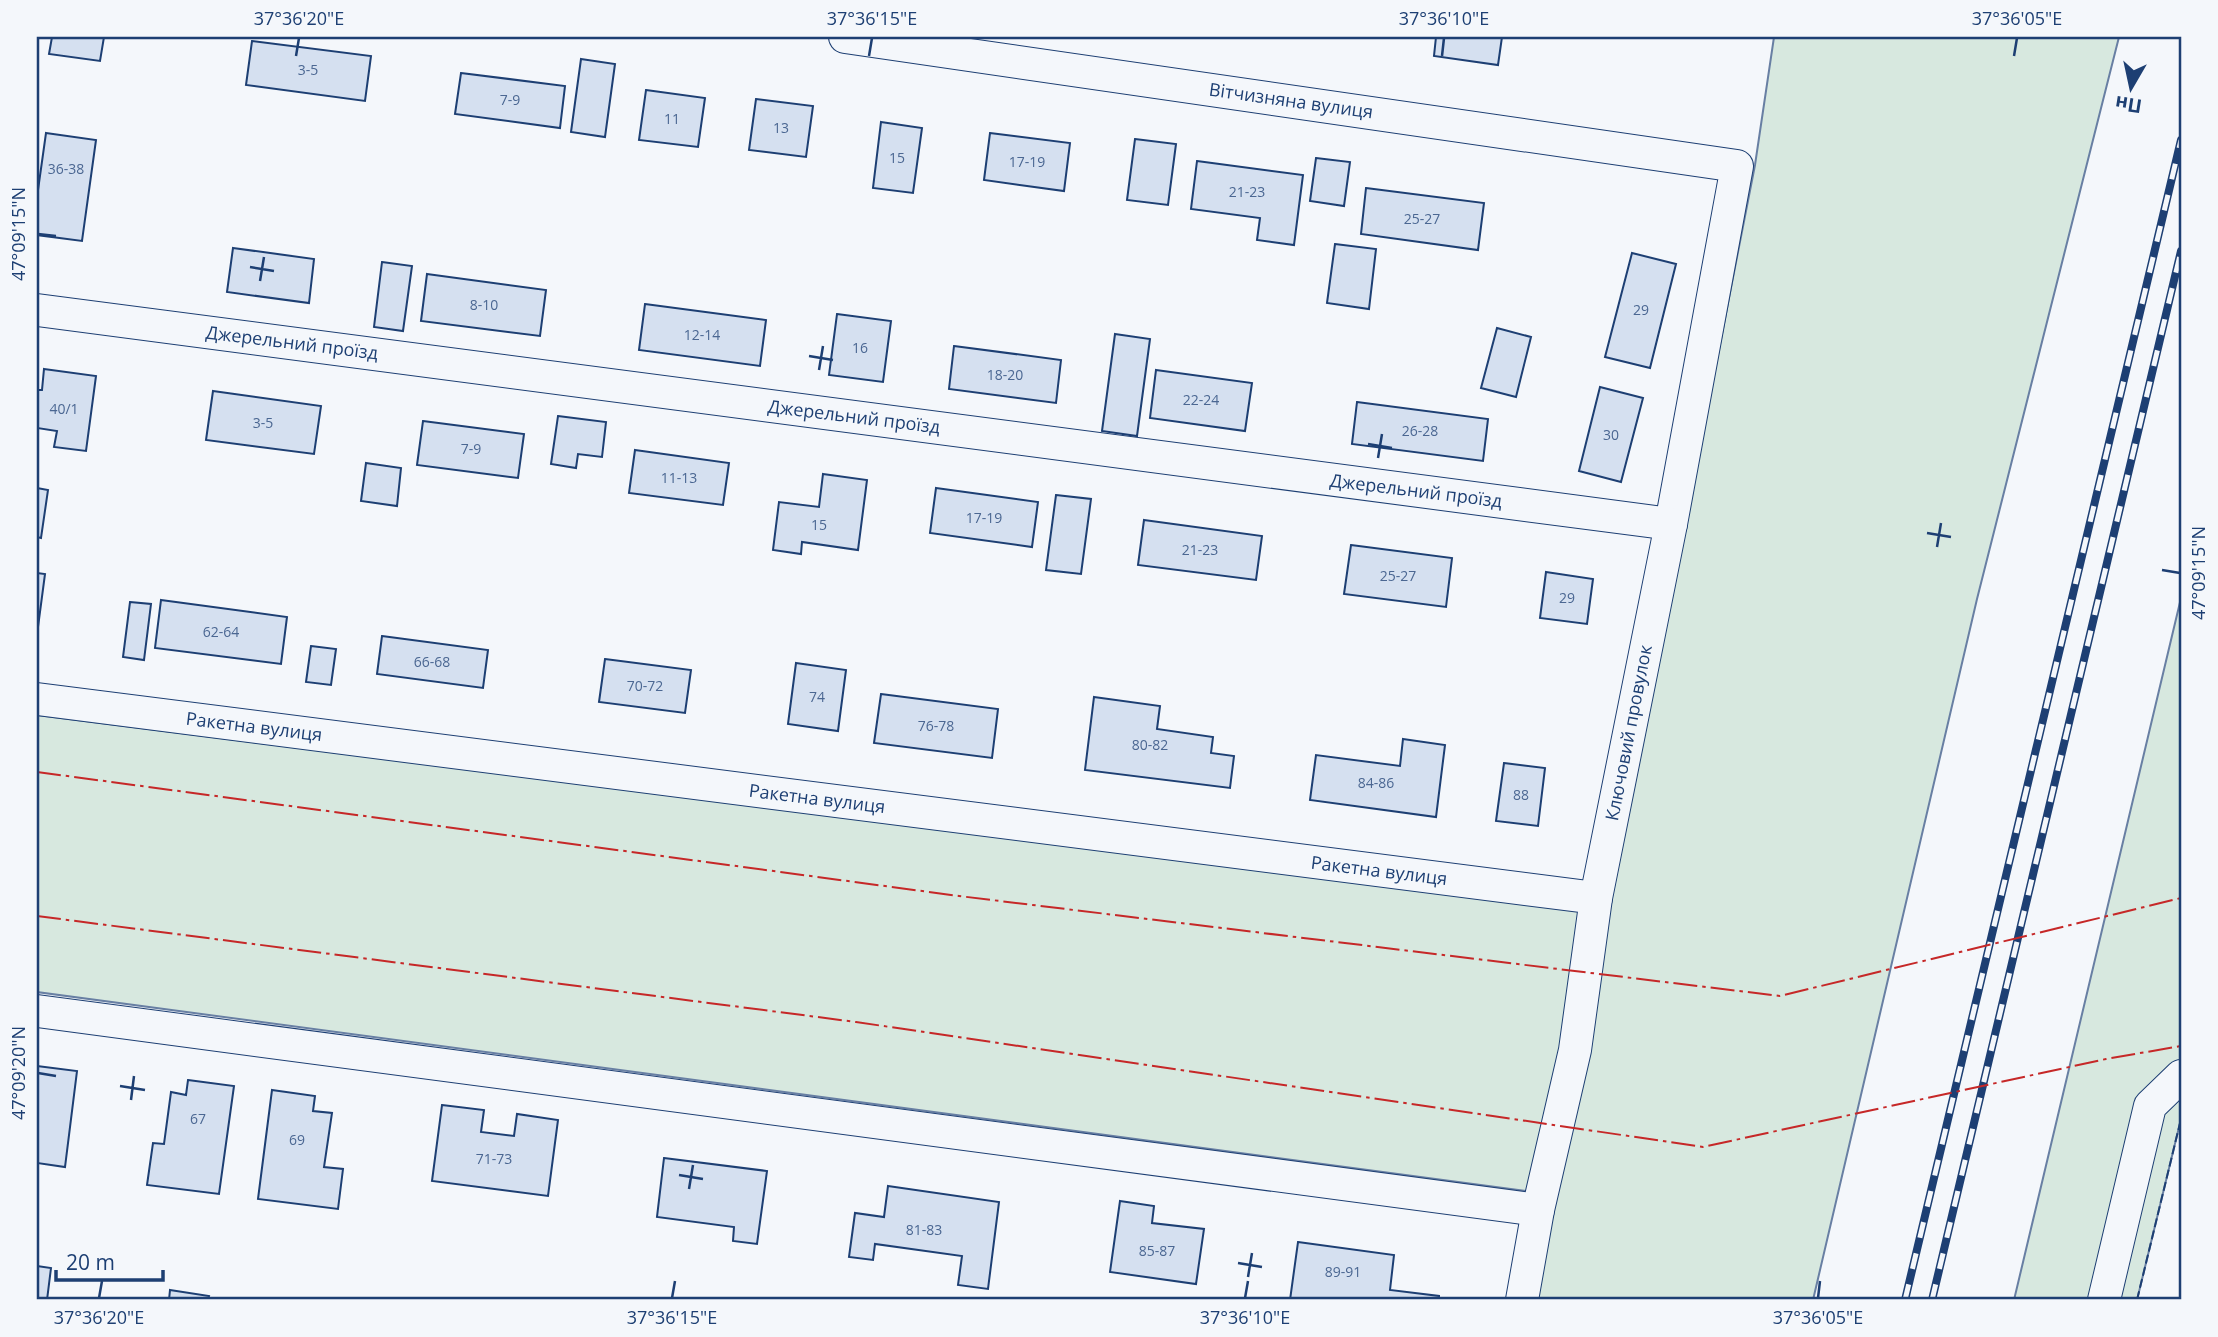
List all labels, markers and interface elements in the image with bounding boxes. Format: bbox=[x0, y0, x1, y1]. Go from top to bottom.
text: 37°36'20"E bbox=[254, 6, 344, 30]
text: 37°36'15"E bbox=[827, 6, 917, 30]
text: 37°36'10"E bbox=[1399, 6, 1489, 30]
text: 37°36'05"E bbox=[1972, 6, 2062, 30]
north arrow bbox=[2096, 52, 2166, 122]
house number: 3-5 bbox=[298, 60, 318, 79]
street label: Вітчизняна вулиця bbox=[1208, 77, 1375, 123]
house number: 7-9 bbox=[500, 90, 520, 109]
text: Пн bbox=[2113, 90, 2144, 120]
house number: 11 bbox=[664, 109, 680, 128]
house number: 13 bbox=[773, 118, 789, 137]
house number: 15 bbox=[889, 148, 905, 167]
house number: 17-19 bbox=[1009, 152, 1045, 171]
house number: 36-38 bbox=[48, 159, 84, 178]
house number: 21-23 bbox=[1229, 182, 1265, 201]
text: 47°09'15"N bbox=[6, 187, 30, 281]
house number: 25-27 bbox=[1404, 209, 1440, 228]
house number: 8-10 bbox=[470, 295, 498, 314]
house number: 29 bbox=[1633, 300, 1649, 319]
street label: Джерельний проїзд bbox=[205, 320, 380, 364]
house number: 12-14 bbox=[684, 325, 720, 344]
house number: 16 bbox=[852, 338, 868, 357]
house number: 18-20 bbox=[987, 365, 1023, 384]
house number: 22-24 bbox=[1183, 390, 1219, 409]
street label: Джерельний проїзд bbox=[767, 394, 942, 438]
house number: 40/1 bbox=[49, 399, 79, 418]
house number: 3-5 bbox=[253, 413, 273, 432]
house number: 26-28 bbox=[1402, 421, 1438, 440]
house number: 30 bbox=[1603, 425, 1619, 444]
house number: 7-9 bbox=[461, 439, 481, 458]
house number: 11-13 bbox=[661, 468, 697, 487]
street label: Джерельний проїзд bbox=[1329, 468, 1504, 512]
house number: 17-19 bbox=[966, 508, 1002, 527]
house number: 15 bbox=[811, 515, 827, 534]
text: 47°09'15"N bbox=[2186, 526, 2210, 620]
house number: 21-23 bbox=[1182, 540, 1218, 559]
house number: 25-27 bbox=[1380, 566, 1416, 585]
house number: 29 bbox=[1559, 588, 1575, 607]
house number: 62-64 bbox=[203, 622, 239, 641]
street label: Ключовий провулок bbox=[1599, 642, 1657, 823]
house number: 66-68 bbox=[414, 652, 450, 671]
house number: 70-72 bbox=[627, 676, 663, 695]
house number: 74 bbox=[809, 687, 825, 706]
street label: Ракетна вулиця bbox=[185, 706, 324, 746]
house number: 76-78 bbox=[918, 716, 954, 735]
house number: 80-82 bbox=[1132, 735, 1168, 754]
house number: 84-86 bbox=[1358, 773, 1394, 792]
street label: Ракетна вулиця bbox=[748, 778, 887, 818]
house number: 88 bbox=[1513, 785, 1529, 804]
street label: Ракетна вулиця bbox=[1310, 850, 1449, 890]
text: 47°09'20"N bbox=[6, 1026, 30, 1120]
house number: 67 bbox=[190, 1109, 206, 1128]
house number: 69 bbox=[289, 1130, 305, 1149]
house number: 71-73 bbox=[476, 1149, 512, 1168]
house number: 81-83 bbox=[906, 1220, 942, 1239]
scale bar bbox=[56, 1239, 163, 1283]
house number: 85-87 bbox=[1139, 1241, 1175, 1260]
text: 20 m bbox=[66, 1248, 115, 1276]
house number: 89-91 bbox=[1325, 1262, 1361, 1281]
text: 37°36'20"E bbox=[54, 1305, 144, 1329]
text: 37°36'15"E bbox=[627, 1305, 717, 1329]
text: 37°36'10"E bbox=[1200, 1305, 1290, 1329]
text: 37°36'05"E bbox=[1773, 1305, 1863, 1329]

